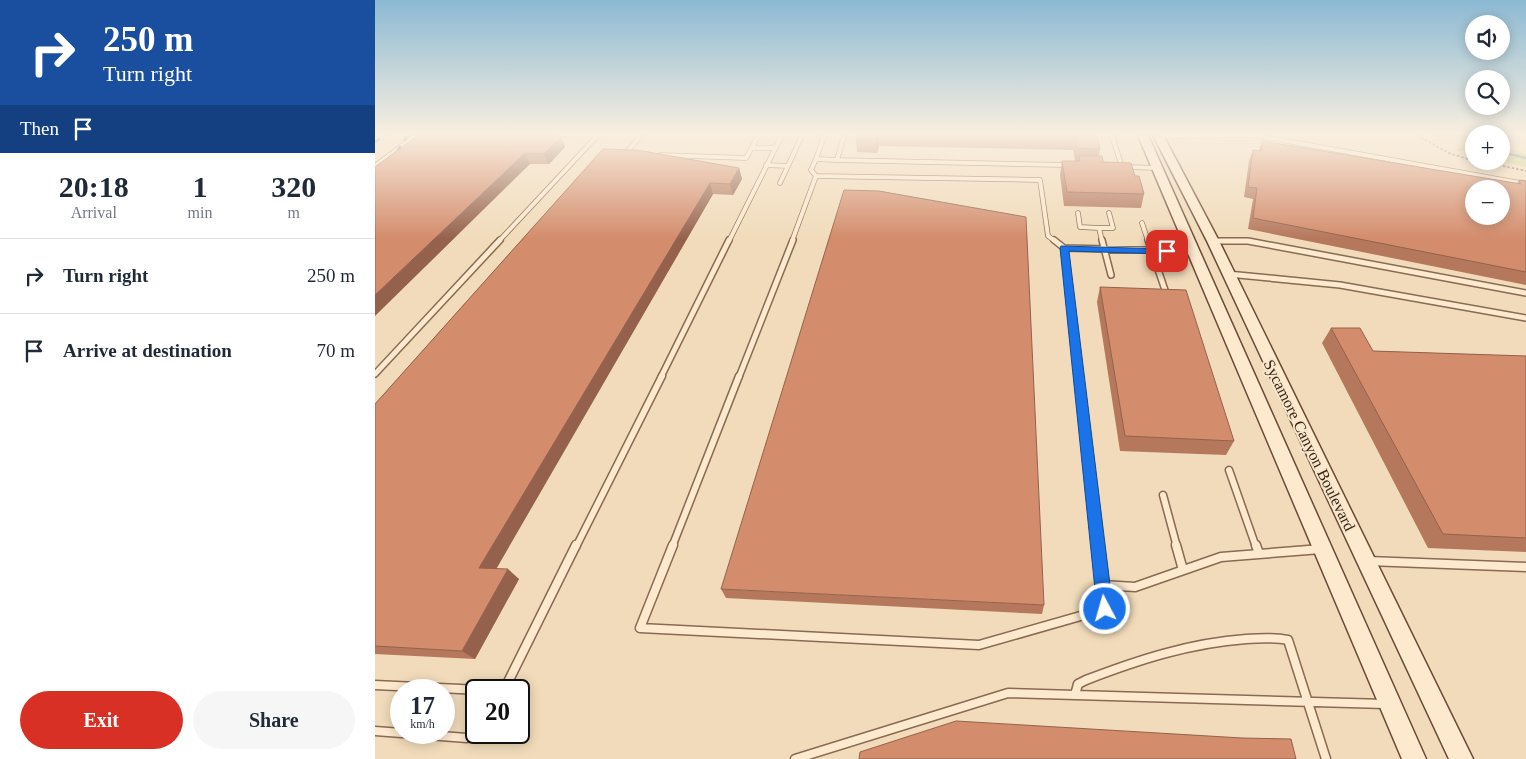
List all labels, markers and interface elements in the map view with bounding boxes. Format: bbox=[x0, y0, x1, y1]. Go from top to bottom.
map controls bbox=[1465, 15, 1510, 225]
button: sound bbox=[1465, 15, 1510, 60]
icon: right bbox=[20, 20, 85, 85]
text: 250 m bbox=[103, 20, 193, 59]
text: Turn right bbox=[103, 61, 192, 86]
button: search bbox=[1465, 70, 1510, 115]
icon: arrive bbox=[69, 115, 97, 143]
text: Then bbox=[20, 118, 59, 139]
button: + bbox=[1465, 125, 1510, 170]
text: 20:18 bbox=[59, 170, 129, 203]
text: 1 bbox=[192, 170, 207, 203]
text: 320 bbox=[271, 170, 316, 203]
button: − bbox=[1465, 180, 1510, 225]
text: Arrival bbox=[71, 204, 117, 221]
text: min bbox=[188, 204, 212, 221]
text: m bbox=[287, 204, 300, 221]
pin bbox=[1146, 230, 1188, 272]
icon: arrive bbox=[1153, 237, 1181, 265]
icon: right bbox=[20, 262, 48, 290]
text: Turn right bbox=[63, 265, 148, 286]
text: 250 m bbox=[307, 265, 355, 286]
icon: arrive bbox=[20, 337, 48, 365]
text: Arrive at destination bbox=[63, 340, 232, 361]
text: 70 m bbox=[316, 340, 355, 361]
street label: Sycamore Canyon Boulevard bbox=[1260, 357, 1358, 534]
position arrow bbox=[1078, 582, 1130, 634]
speed limit sign: 20 bbox=[465, 679, 530, 744]
button: Exit bbox=[20, 691, 183, 749]
button: Share bbox=[193, 691, 355, 749]
text: 17 bbox=[410, 692, 435, 719]
text: km/h bbox=[410, 717, 435, 731]

